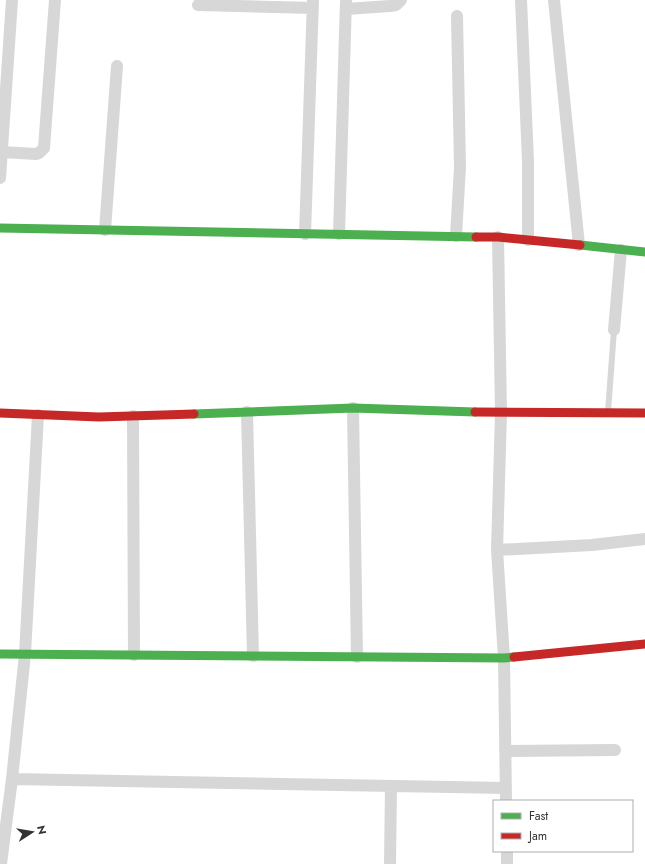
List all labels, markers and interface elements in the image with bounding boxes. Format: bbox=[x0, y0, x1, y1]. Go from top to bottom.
legend bbox=[493, 800, 633, 852]
text: Fast bbox=[529, 807, 548, 825]
north arrow bbox=[12, 812, 52, 852]
text: N bbox=[33, 824, 51, 836]
text: Jam bbox=[527, 827, 547, 845]

